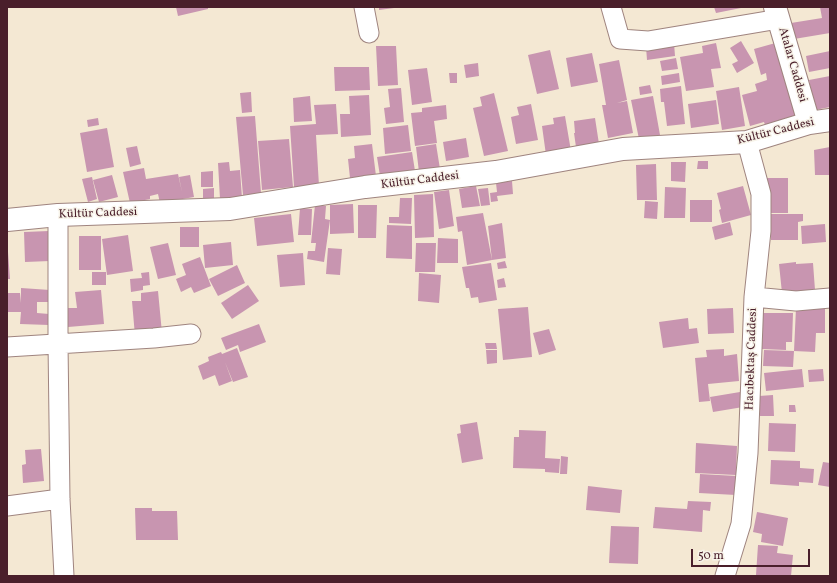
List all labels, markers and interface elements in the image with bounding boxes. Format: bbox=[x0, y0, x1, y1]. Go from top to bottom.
street label: Atalar Caddesi bbox=[774, 26, 810, 104]
street label: Kültür Caddesi bbox=[736, 115, 816, 149]
street label: Kültür Caddesi bbox=[380, 169, 460, 193]
street label: Kültür Caddesi bbox=[58, 205, 138, 223]
street label: Hacıbektaş Caddesi bbox=[743, 308, 761, 410]
scale bar bbox=[693, 541, 812, 567]
text: 50 m bbox=[698, 548, 724, 564]

